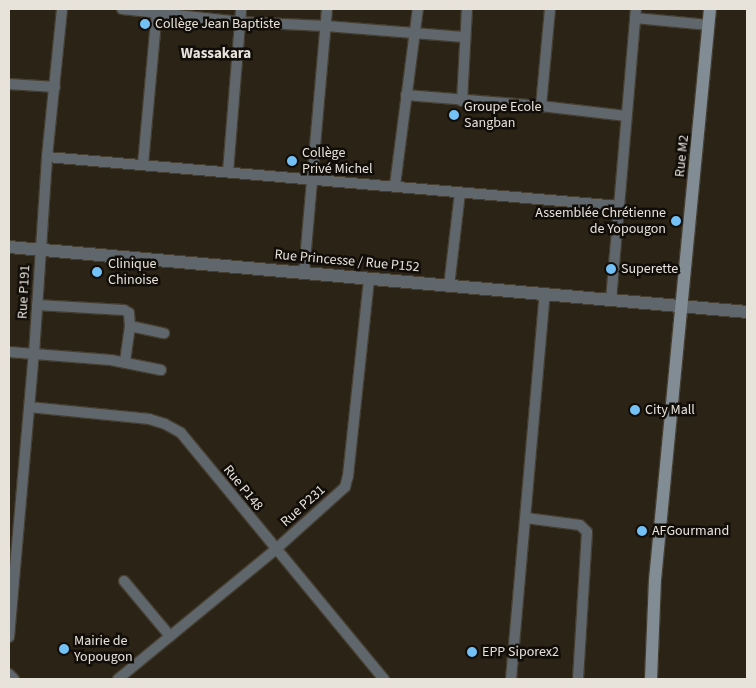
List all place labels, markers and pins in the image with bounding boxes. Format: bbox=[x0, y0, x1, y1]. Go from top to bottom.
place label: Collège Jean Baptiste bbox=[155, 16, 280, 32]
marker: Collège Jean Baptiste bbox=[139, 18, 151, 30]
place label: Groupe Ecole Sangban bbox=[464, 99, 542, 132]
marker: Groupe Ecole Sangban bbox=[448, 109, 460, 121]
place label: Collège Privé Michel bbox=[302, 145, 373, 178]
marker: Collège Privé Michel bbox=[286, 155, 298, 167]
place label: Assemblée Chrétienne de Yopougon bbox=[535, 205, 666, 238]
marker: Assemblée Chrétienne de Yopougon bbox=[670, 215, 682, 227]
place label: Clinique Chinoise bbox=[108, 256, 159, 288]
place label: Superette bbox=[621, 261, 678, 277]
marker: Superette bbox=[605, 263, 617, 275]
marker: Clinique Chinoise bbox=[90, 265, 104, 279]
place label: City Mall bbox=[645, 402, 695, 418]
marker: City Mall bbox=[629, 404, 641, 416]
place label: AFGourmand bbox=[652, 523, 729, 539]
marker: AFGourmand bbox=[636, 525, 648, 537]
place label: Mairie de Yopougon bbox=[74, 633, 133, 666]
marker: Mairie de Yopougon bbox=[58, 643, 70, 655]
place label: EPP Siporex2 bbox=[482, 644, 559, 660]
marker: EPP Siporex2 bbox=[466, 646, 478, 658]

